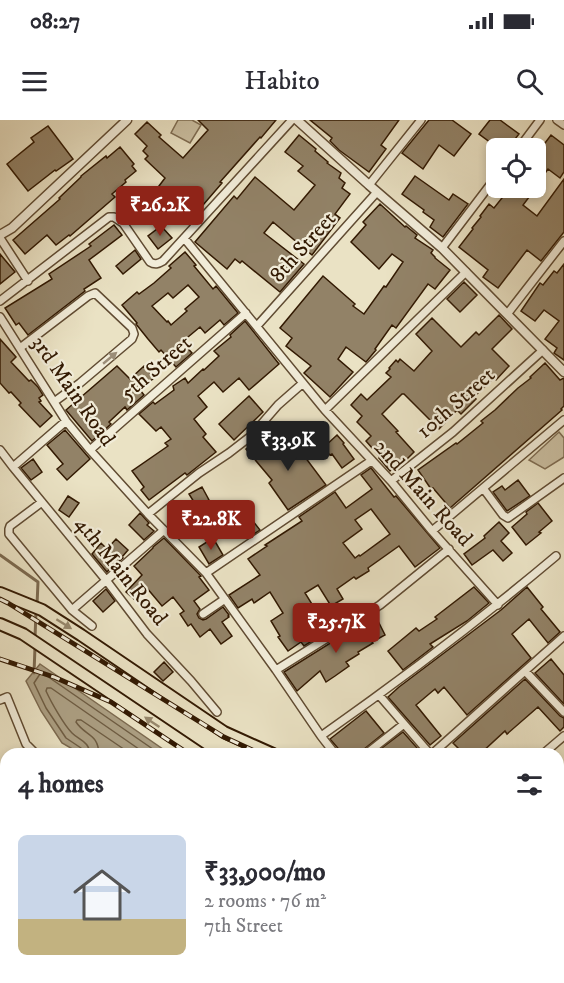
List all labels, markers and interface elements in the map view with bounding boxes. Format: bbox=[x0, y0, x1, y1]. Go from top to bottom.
text: 08:27 bbox=[30, 8, 80, 35]
text: Habito bbox=[244, 64, 320, 98]
icon: menu bbox=[18, 65, 51, 98]
icon: search bbox=[513, 65, 546, 98]
map controls bbox=[486, 138, 546, 198]
button: locate bbox=[486, 138, 546, 198]
pin: ₹26.2K bbox=[111, 186, 209, 237]
text: ₹26.2K bbox=[130, 193, 190, 218]
street label: 8th Street bbox=[264, 206, 342, 288]
street label: 3rd Main Road bbox=[25, 330, 121, 452]
street label: 5th Street bbox=[115, 330, 197, 406]
one-way arrow bbox=[102, 352, 118, 365]
street label: 10th Street bbox=[411, 362, 501, 444]
pin: ₹33.9K bbox=[239, 421, 337, 472]
text: ₹33.9K bbox=[260, 428, 316, 453]
street label: 2nd Main Road bbox=[368, 434, 478, 552]
pin: ₹22.8K bbox=[162, 500, 260, 551]
text: ₹22.8K bbox=[181, 507, 241, 532]
street label: 4th Main Road bbox=[69, 511, 173, 631]
pin: ₹25.7K bbox=[287, 603, 385, 654]
text: ₹25.7K bbox=[307, 610, 365, 635]
one-way arrow bbox=[56, 618, 72, 629]
one-way arrow bbox=[144, 716, 161, 727]
text: 4 homes bbox=[18, 768, 104, 801]
icon: filters bbox=[513, 768, 546, 801]
text: ₹33,900/mo bbox=[204, 856, 325, 889]
icon: home bbox=[66, 859, 138, 931]
text: 2 rooms · 76 m² bbox=[204, 889, 326, 914]
text: 7th Street bbox=[204, 914, 283, 939]

